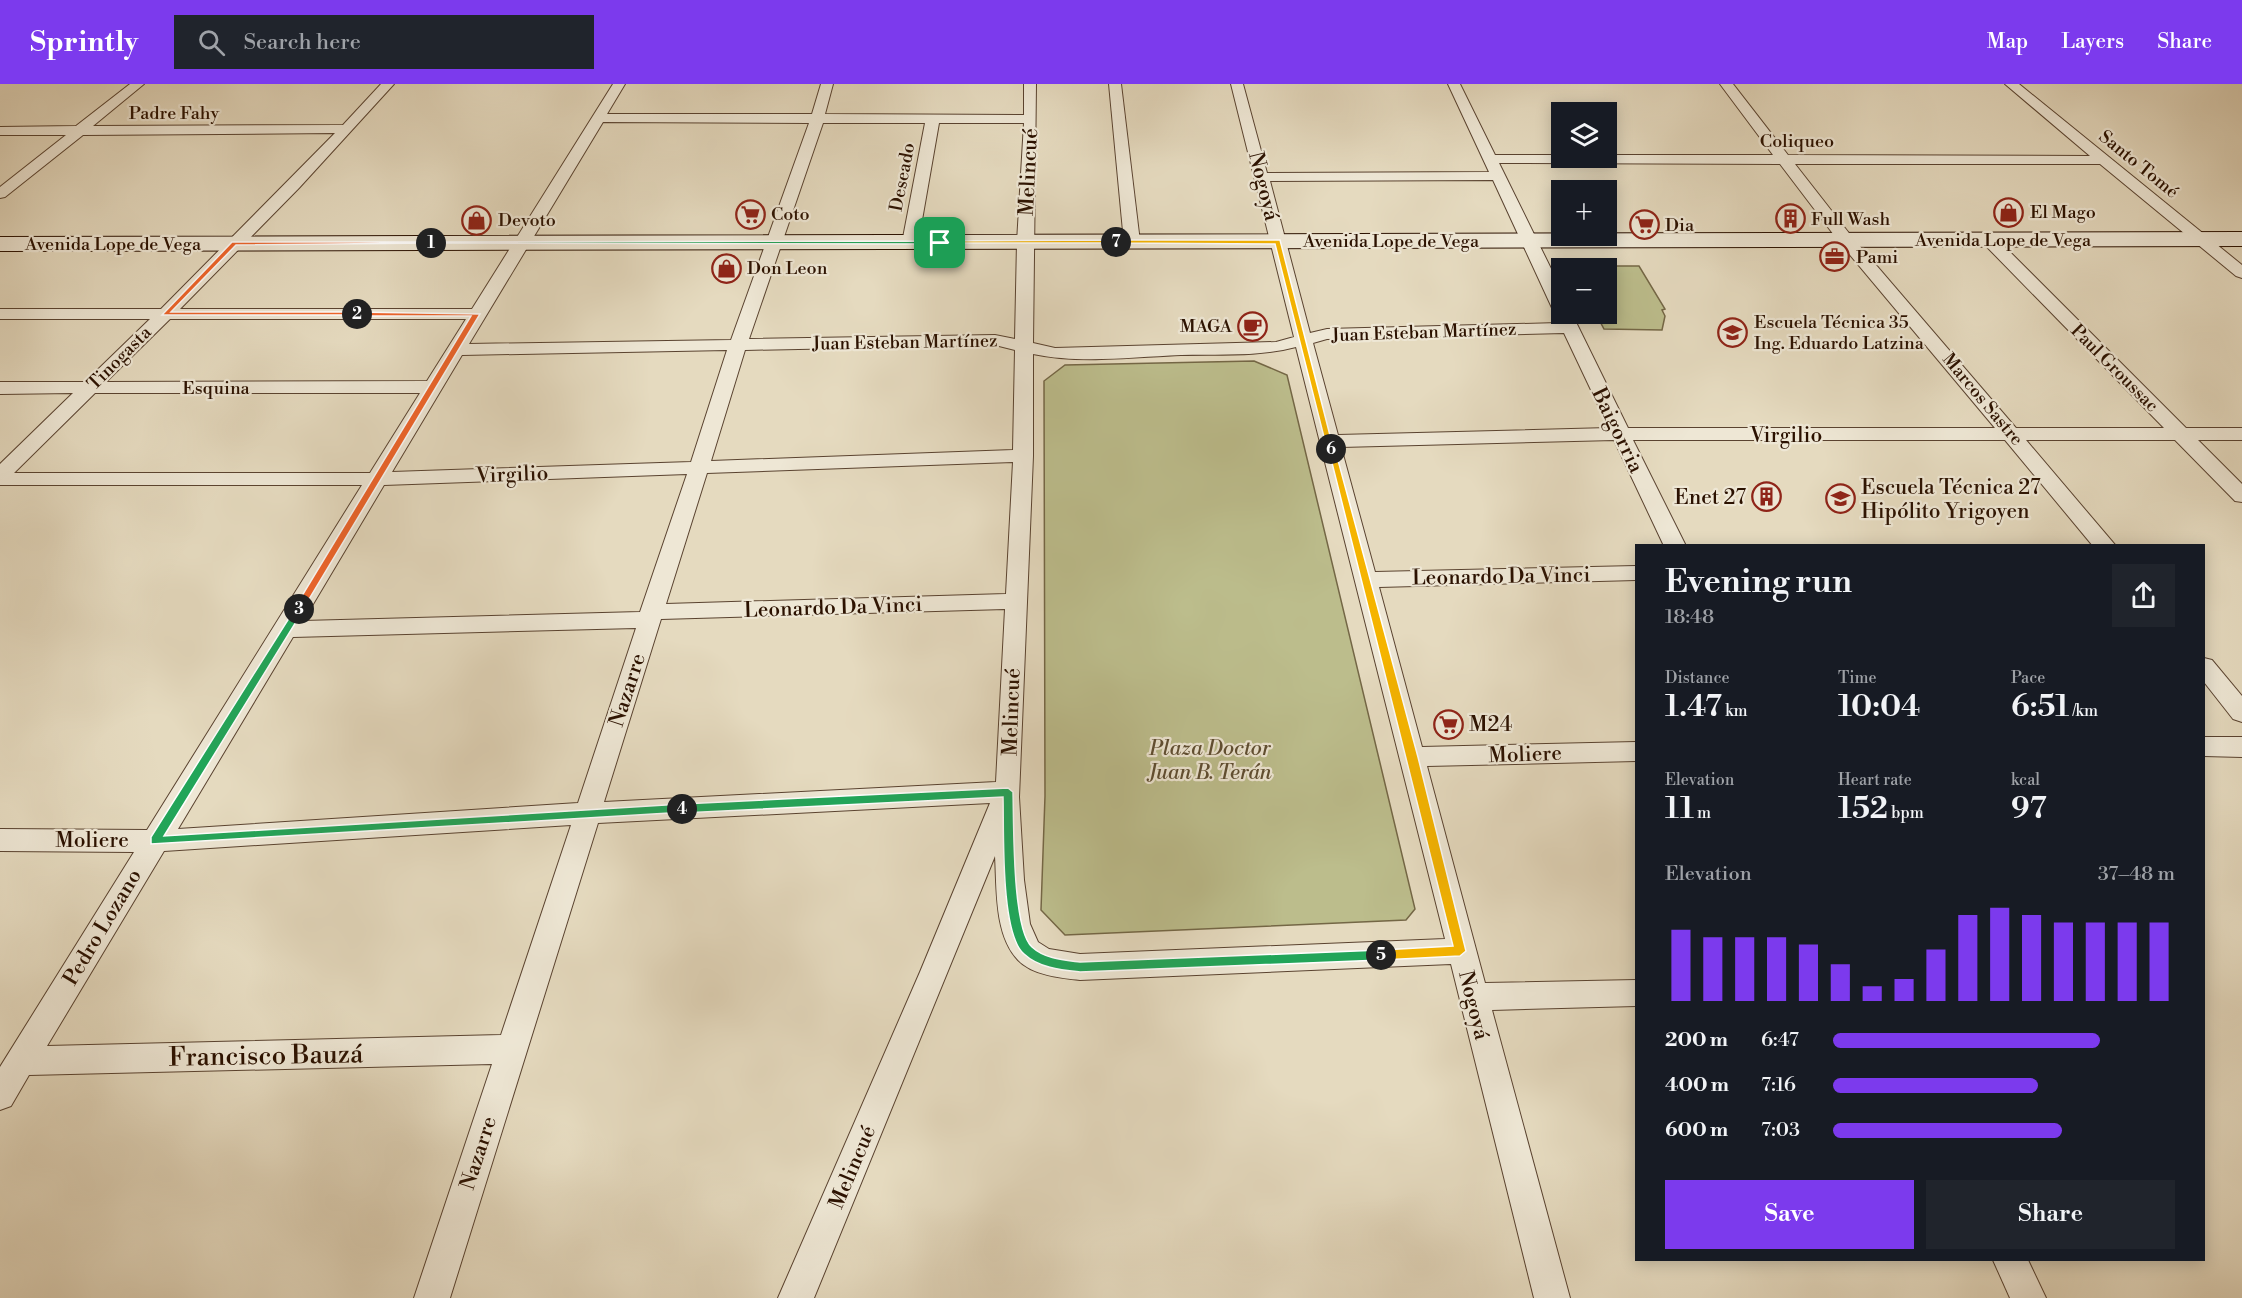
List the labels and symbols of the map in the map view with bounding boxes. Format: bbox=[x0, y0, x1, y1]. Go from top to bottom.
street label: Padre Fahy bbox=[129, 102, 219, 125]
street label: Santo Tomé bbox=[2094, 125, 2183, 204]
street label: Melincué bbox=[1014, 127, 1044, 217]
street label: Coliqueo bbox=[1760, 130, 1834, 153]
street label: Deseado bbox=[885, 141, 920, 213]
street label: Nogoyá bbox=[1242, 149, 1284, 224]
shop icon: El Mago bbox=[1993, 196, 2025, 228]
supermarket icon: Coto bbox=[734, 198, 766, 230]
place label: El Mago bbox=[2030, 201, 2096, 224]
place label: Coto bbox=[771, 203, 810, 226]
building icon: Full Wash bbox=[1774, 203, 1806, 235]
shop icon: Devoto bbox=[461, 204, 493, 236]
place label: Full Wash bbox=[1811, 208, 1890, 231]
place label: Devoto bbox=[498, 209, 556, 232]
supermarket icon: Dia bbox=[1628, 209, 1660, 241]
place label: Dia bbox=[1665, 214, 1695, 237]
pin bbox=[914, 217, 965, 268]
pin: 7 bbox=[1101, 227, 1131, 257]
pin: 1 bbox=[416, 228, 446, 258]
street label: Avenida Lope de Vega bbox=[1914, 229, 2092, 252]
street label: Avenida Lope de Vega bbox=[1302, 230, 1480, 253]
street label: Avenida Lope de Vega bbox=[24, 233, 202, 256]
office icon: Pami bbox=[1819, 241, 1851, 273]
place label: Pami bbox=[1856, 246, 1898, 269]
shop icon: Don Leon bbox=[710, 252, 742, 284]
place label: Don Leon bbox=[747, 257, 828, 280]
pin: 2 bbox=[342, 299, 372, 329]
cafe icon: MAGA bbox=[1237, 310, 1269, 342]
place label: Escuela Técnica 35 Ing. Eduardo Latzina bbox=[1754, 311, 1925, 355]
place label: MAGA bbox=[1180, 315, 1233, 338]
school or university icon: Escuela Técnica 35 Ing. Eduardo Latzina bbox=[1717, 316, 1749, 348]
street label: Juan Esteban Martínez bbox=[1330, 318, 1517, 347]
street label: Paul Groussac bbox=[2066, 320, 2163, 417]
street label: Tinogasta bbox=[82, 321, 157, 395]
street label: Juan Esteban Martínez bbox=[811, 329, 998, 356]
street label: Marcos Sastre bbox=[1937, 348, 2028, 450]
street label: Esquina bbox=[182, 377, 251, 400]
street label: Baigorria bbox=[1585, 383, 1649, 478]
street label: Virgilio bbox=[1749, 423, 1822, 449]
pin: 6 bbox=[1316, 434, 1346, 464]
street label: Virgilio bbox=[474, 461, 549, 489]
place label: Escuela Técnica 27 Hipólito Yrigoyen bbox=[1861, 475, 2041, 525]
building icon: Enet 27 bbox=[1751, 481, 1783, 513]
school or university icon: Escuela Técnica 27 Hipólito Yrigoyen bbox=[1824, 483, 1856, 515]
place label: Enet 27 bbox=[1674, 485, 1746, 511]
street label: Leonardo Da Vinci bbox=[1412, 562, 1591, 592]
street label: Leonardo Da Vinci bbox=[743, 592, 923, 624]
pin: 3 bbox=[284, 594, 314, 624]
street label: Nazarre bbox=[604, 650, 652, 730]
street label: Melincué bbox=[997, 668, 1027, 756]
supermarket icon: M24 bbox=[1432, 708, 1464, 740]
place label: M24 bbox=[1469, 712, 1512, 738]
park label: Plaza Doctor Juan B. Terán bbox=[1146, 736, 1272, 786]
street label: Moliere bbox=[1488, 741, 1562, 769]
pin: 4 bbox=[667, 794, 697, 824]
street label: Moliere bbox=[55, 828, 129, 854]
street label: Pedro Lozano bbox=[58, 865, 148, 990]
pin: 5 bbox=[1366, 940, 1396, 970]
street label: Nogoyá bbox=[1452, 968, 1494, 1043]
street label: Francisco Bauzá bbox=[168, 1038, 364, 1074]
street label: Nazarre bbox=[455, 1113, 503, 1193]
street label: Melincué bbox=[824, 1122, 882, 1213]

